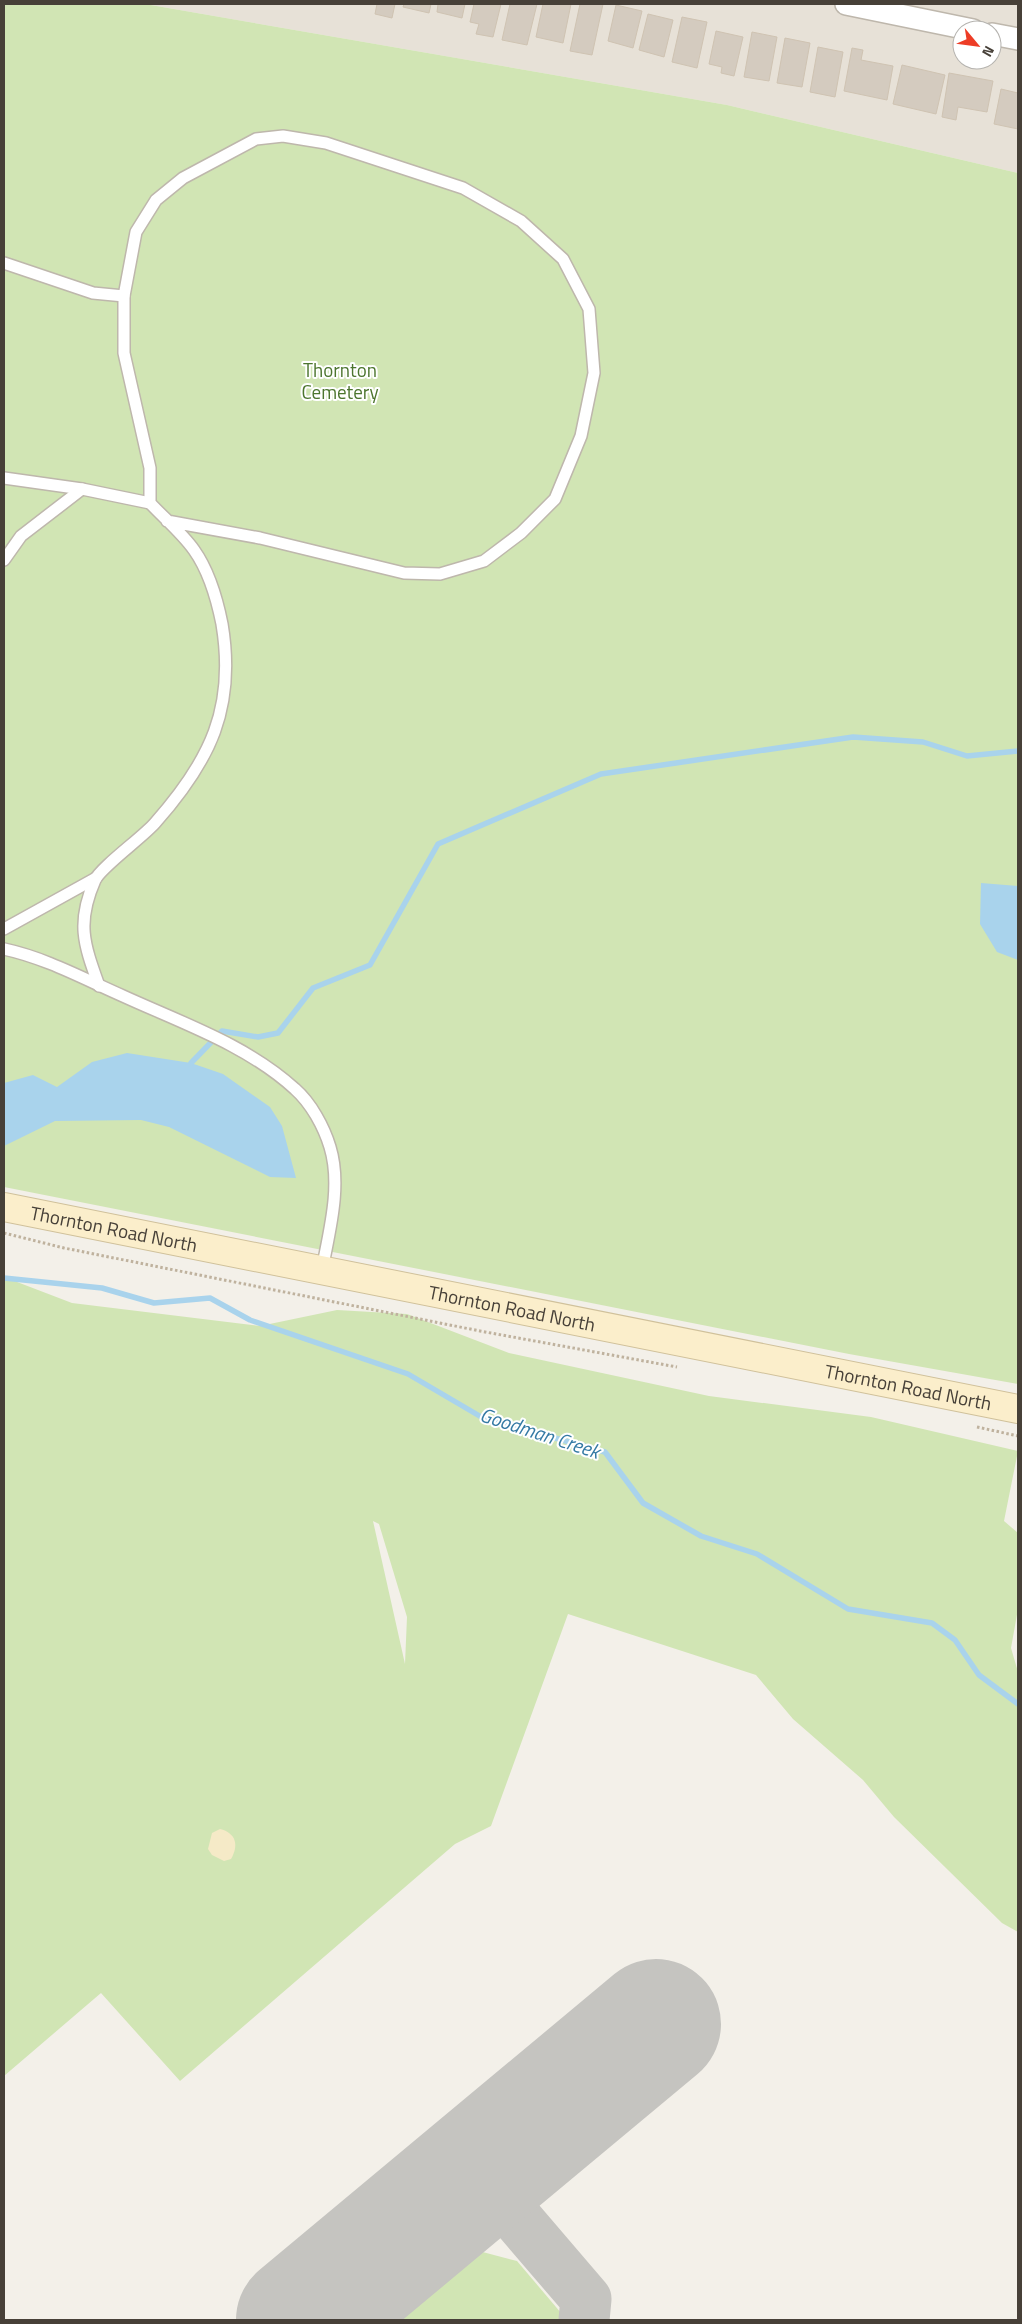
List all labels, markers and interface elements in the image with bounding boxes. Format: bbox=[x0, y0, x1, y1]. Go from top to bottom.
north arrow bbox=[952, 20, 1002, 70]
text: N bbox=[977, 42, 1000, 61]
park label: Thornton Cemetery bbox=[301, 355, 379, 406]
street label: Thornton Road North bbox=[28, 1198, 200, 1259]
street label: Thornton Road North bbox=[426, 1277, 598, 1339]
street label: Thornton Road North bbox=[822, 1356, 994, 1417]
water label: Goodman Creek bbox=[476, 1399, 606, 1467]

